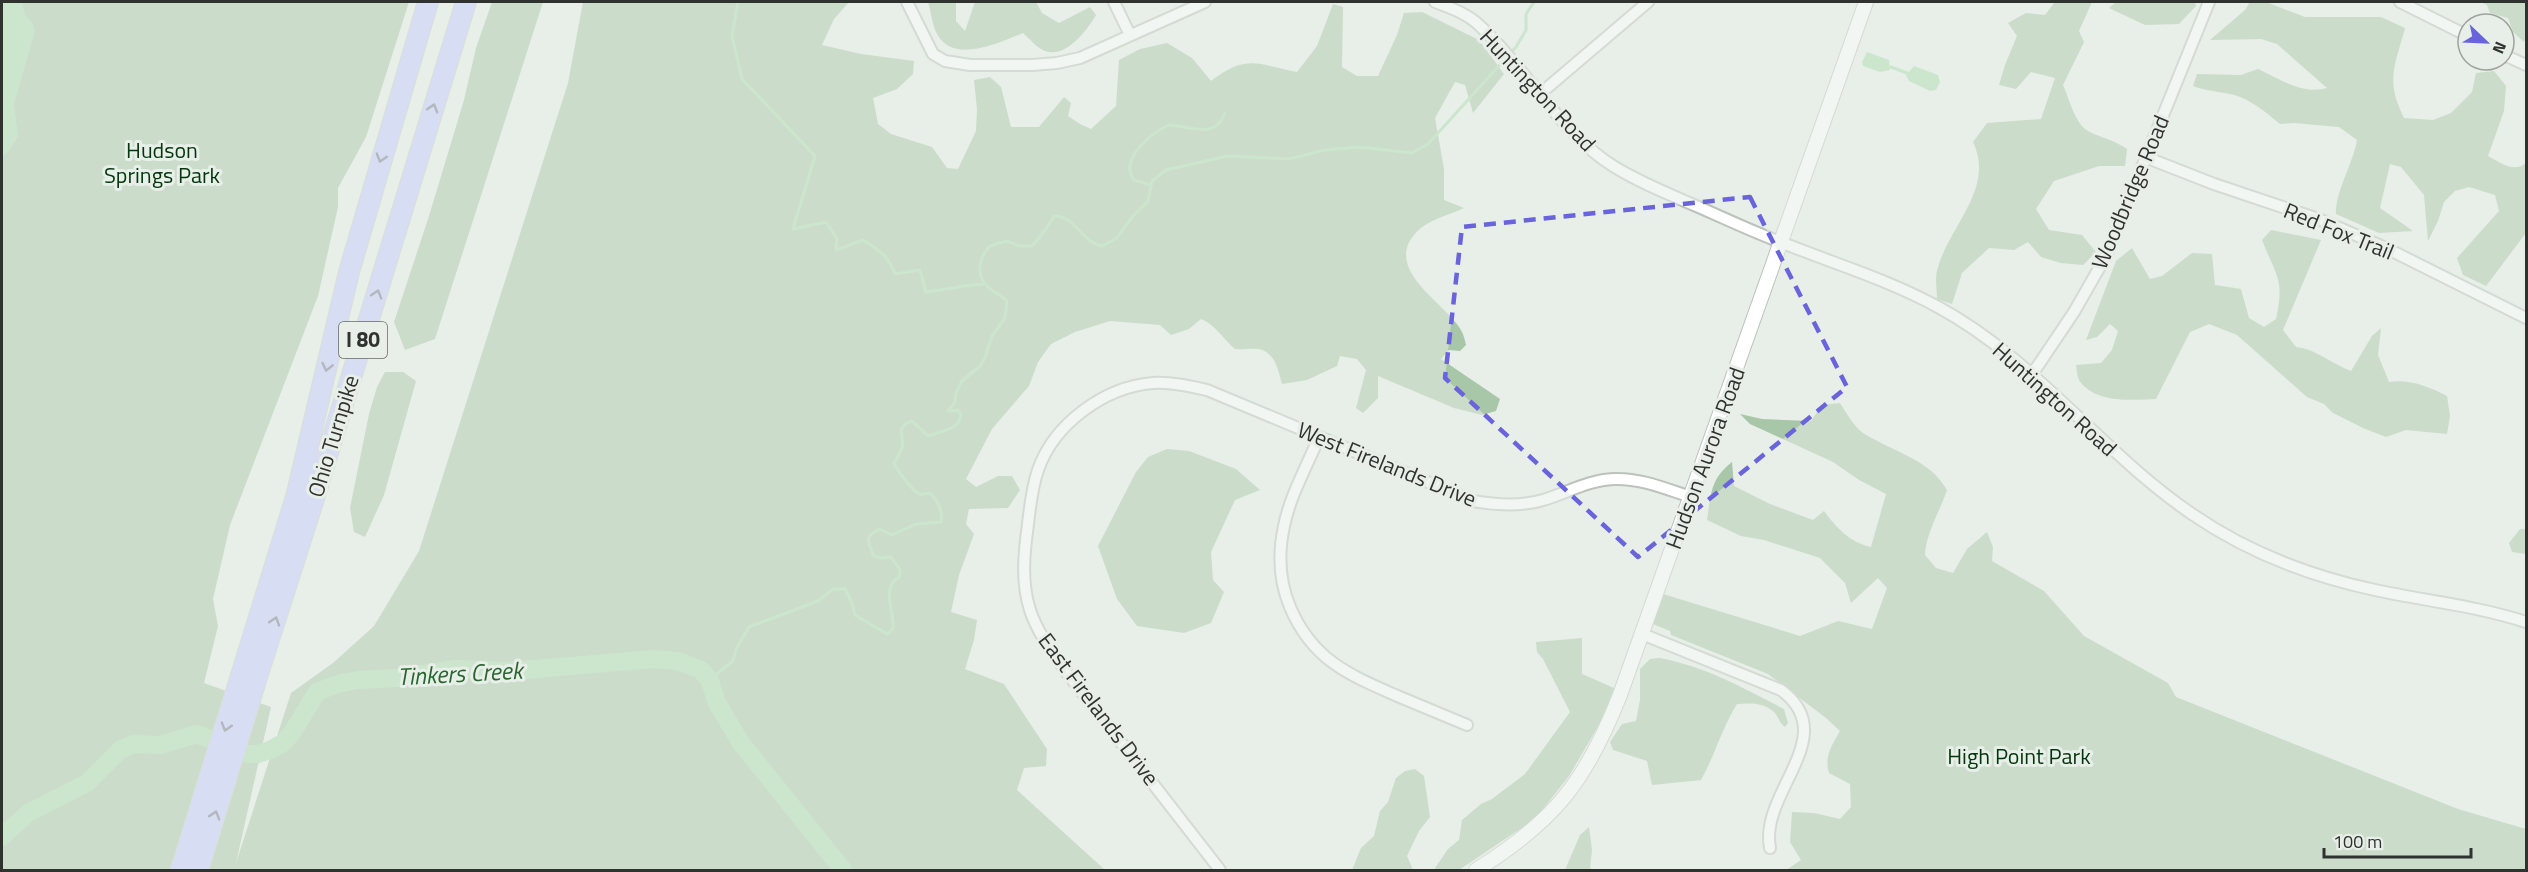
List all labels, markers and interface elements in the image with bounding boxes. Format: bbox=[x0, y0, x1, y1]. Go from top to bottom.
north arrow bbox=[2456, 12, 2516, 72]
street label: Huntington Road bbox=[1472, 21, 1604, 159]
text: N bbox=[2487, 38, 2513, 58]
one-way arrow bbox=[426, 103, 438, 114]
street label: Woodbridge Road bbox=[2082, 110, 2178, 274]
park label: Hudson Springs Park bbox=[104, 133, 221, 192]
one-way arrow bbox=[376, 152, 388, 163]
street label: Red Fox Trail bbox=[2279, 193, 2399, 269]
one-way arrow bbox=[370, 289, 382, 300]
road number: I 80 bbox=[339, 322, 387, 358]
street label: Huntington Road bbox=[1985, 334, 2125, 464]
one-way arrow bbox=[321, 362, 334, 372]
street label: Hudson Aurora Road bbox=[1656, 362, 1754, 554]
street label: Ohio Turnpike bbox=[298, 371, 368, 501]
street label: West Firelands Drive bbox=[1292, 413, 1482, 515]
one-way arrow bbox=[268, 616, 280, 627]
street label: East Firelands Drive bbox=[1030, 625, 1168, 793]
water label: Tinkers Creek bbox=[397, 652, 527, 694]
one-way arrow bbox=[221, 721, 233, 732]
park label: High Point Park bbox=[1947, 739, 2091, 773]
one-way arrow bbox=[208, 810, 220, 820]
scale bar bbox=[2324, 821, 2471, 859]
text: 100 m bbox=[2333, 828, 2382, 855]

